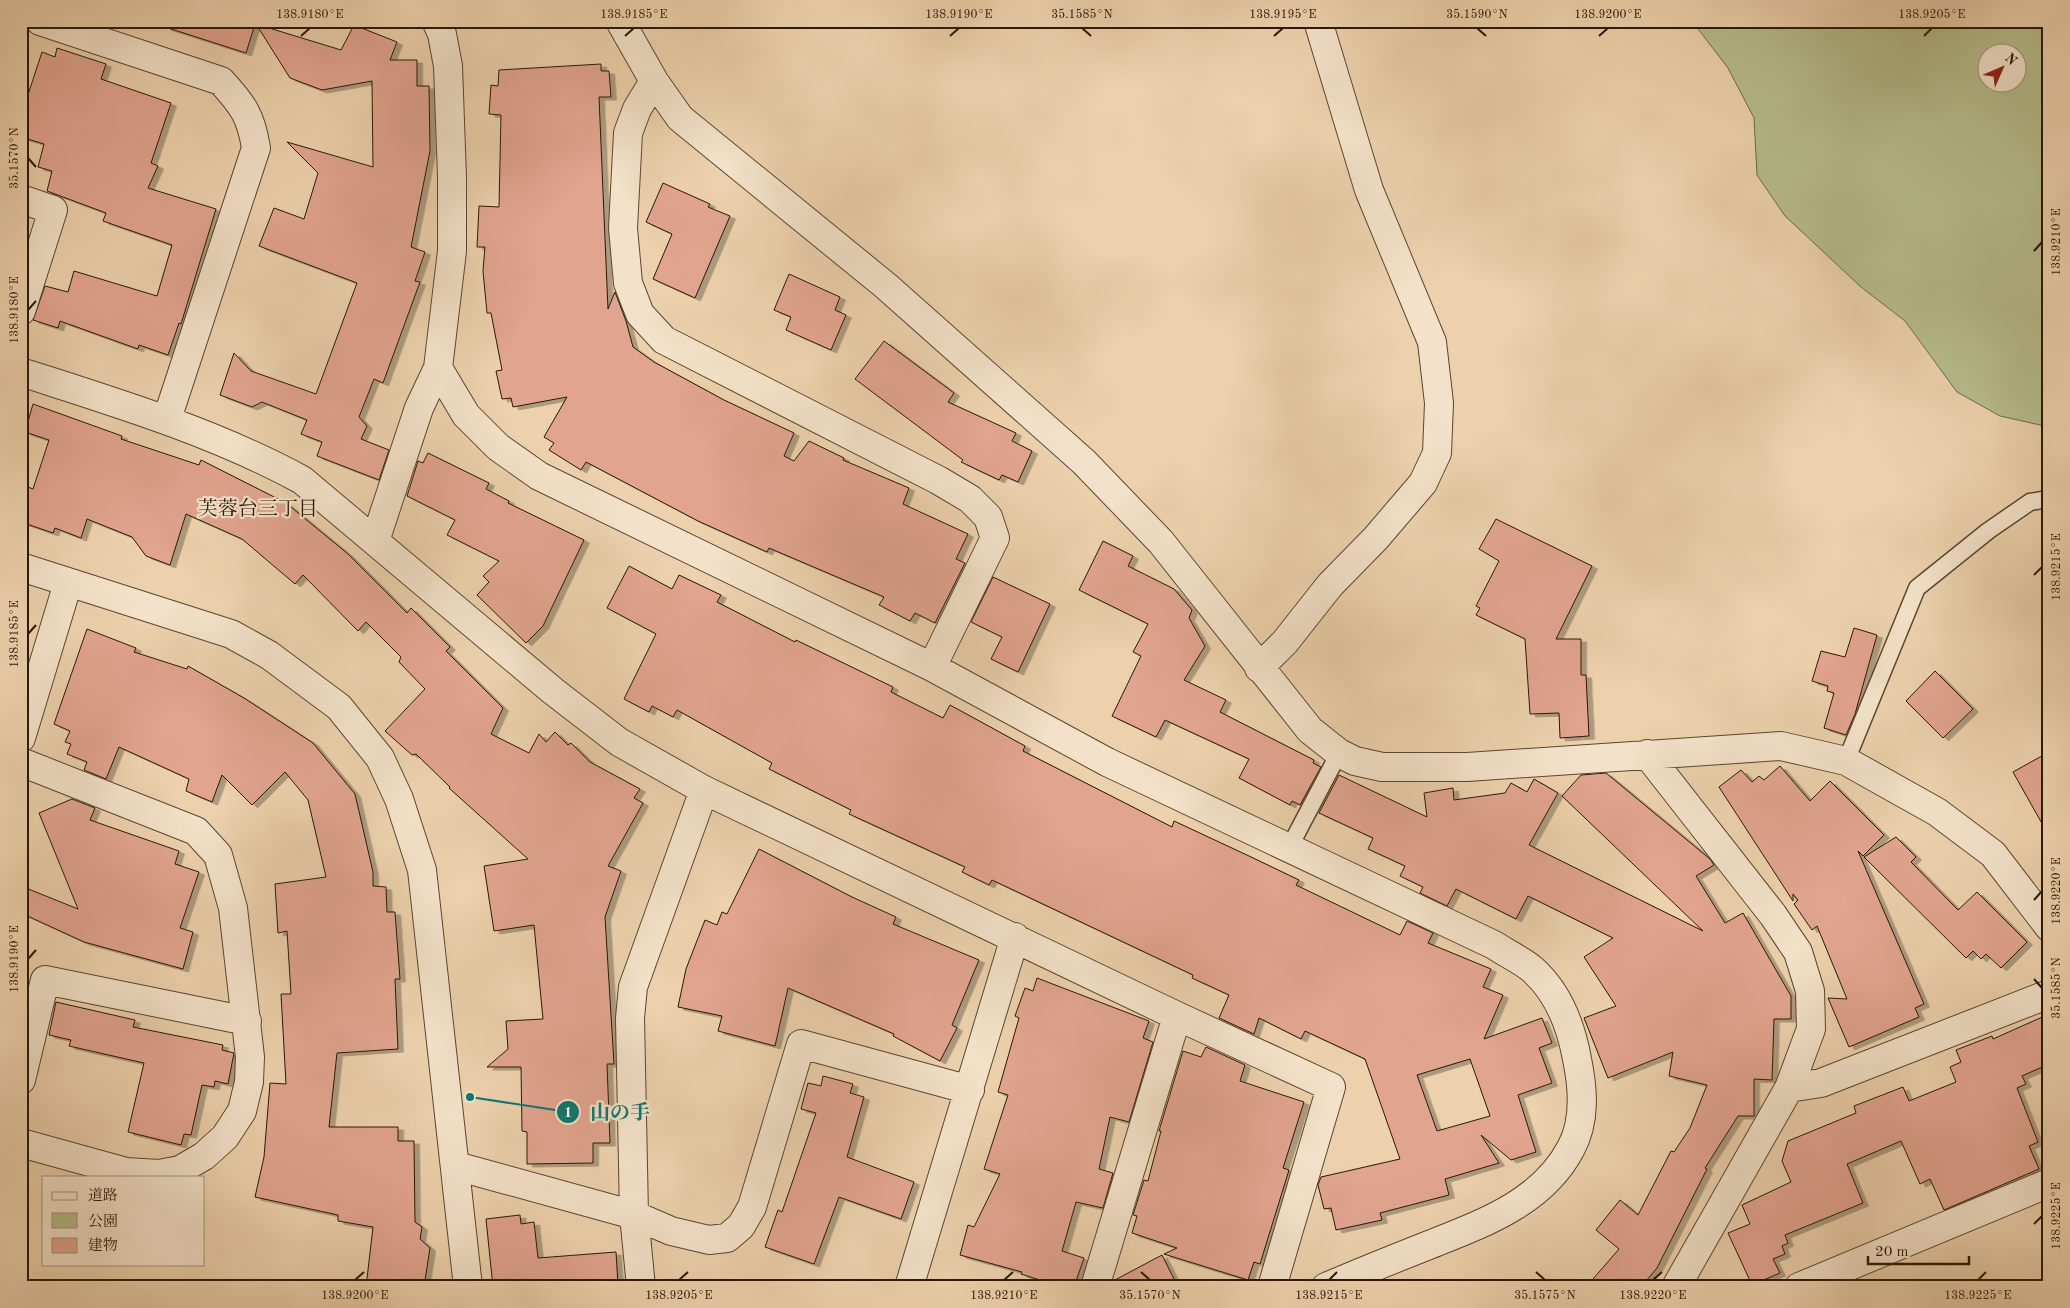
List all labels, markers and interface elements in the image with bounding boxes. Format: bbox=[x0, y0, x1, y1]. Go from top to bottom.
text: 138.9185°E bbox=[600, 8, 668, 21]
text: 35.1585°N bbox=[1051, 8, 1113, 21]
text: 138.9195°E bbox=[1249, 8, 1317, 21]
text: 35.1590°N bbox=[1446, 8, 1508, 21]
text: 138.9205°E bbox=[1898, 8, 1966, 21]
text: 138.9180°E bbox=[276, 9, 344, 21]
text: 138.9190°E bbox=[925, 9, 993, 21]
text: 138.9200°E bbox=[1574, 9, 1642, 21]
north arrow bbox=[1978, 42, 2028, 92]
text: N bbox=[2002, 51, 2019, 68]
text: 35.1570°N bbox=[8, 127, 21, 189]
text: 138.9210°E bbox=[2051, 208, 2063, 276]
text: 138.9180°E bbox=[9, 276, 21, 344]
district label: 芙蓉台三丁目 bbox=[198, 497, 318, 520]
text: 138.9215°E bbox=[2050, 533, 2063, 601]
text: 138.9185°E bbox=[8, 600, 21, 668]
text: 138.9220°E bbox=[2051, 857, 2063, 925]
text: 138.9190°E bbox=[9, 925, 21, 993]
text: 35.1585°N bbox=[2050, 957, 2063, 1019]
callout: 山の手 bbox=[555, 1095, 660, 1130]
text: 山の手 bbox=[590, 1101, 650, 1124]
text: 1 bbox=[564, 1106, 572, 1121]
legend bbox=[42, 1176, 205, 1266]
text: 138.9225°E bbox=[2050, 1182, 2063, 1250]
text: 道路 bbox=[88, 1187, 118, 1204]
text: 公園 bbox=[88, 1213, 118, 1230]
scale bar bbox=[1868, 1233, 1969, 1265]
text: 建物 bbox=[88, 1237, 118, 1254]
text: 20 m bbox=[1875, 1245, 1909, 1260]
text: 138.9205°E bbox=[645, 1289, 713, 1302]
text: 35.1570°N bbox=[1119, 1289, 1181, 1302]
text: 138.9215°E bbox=[1295, 1289, 1363, 1302]
text: 35.1575°N bbox=[1514, 1289, 1576, 1302]
text: 138.9225°E bbox=[1944, 1289, 2012, 1302]
text: 138.9200°E bbox=[321, 1290, 389, 1302]
text: 138.9210°E bbox=[970, 1290, 1038, 1302]
text: 138.9220°E bbox=[1619, 1290, 1687, 1302]

